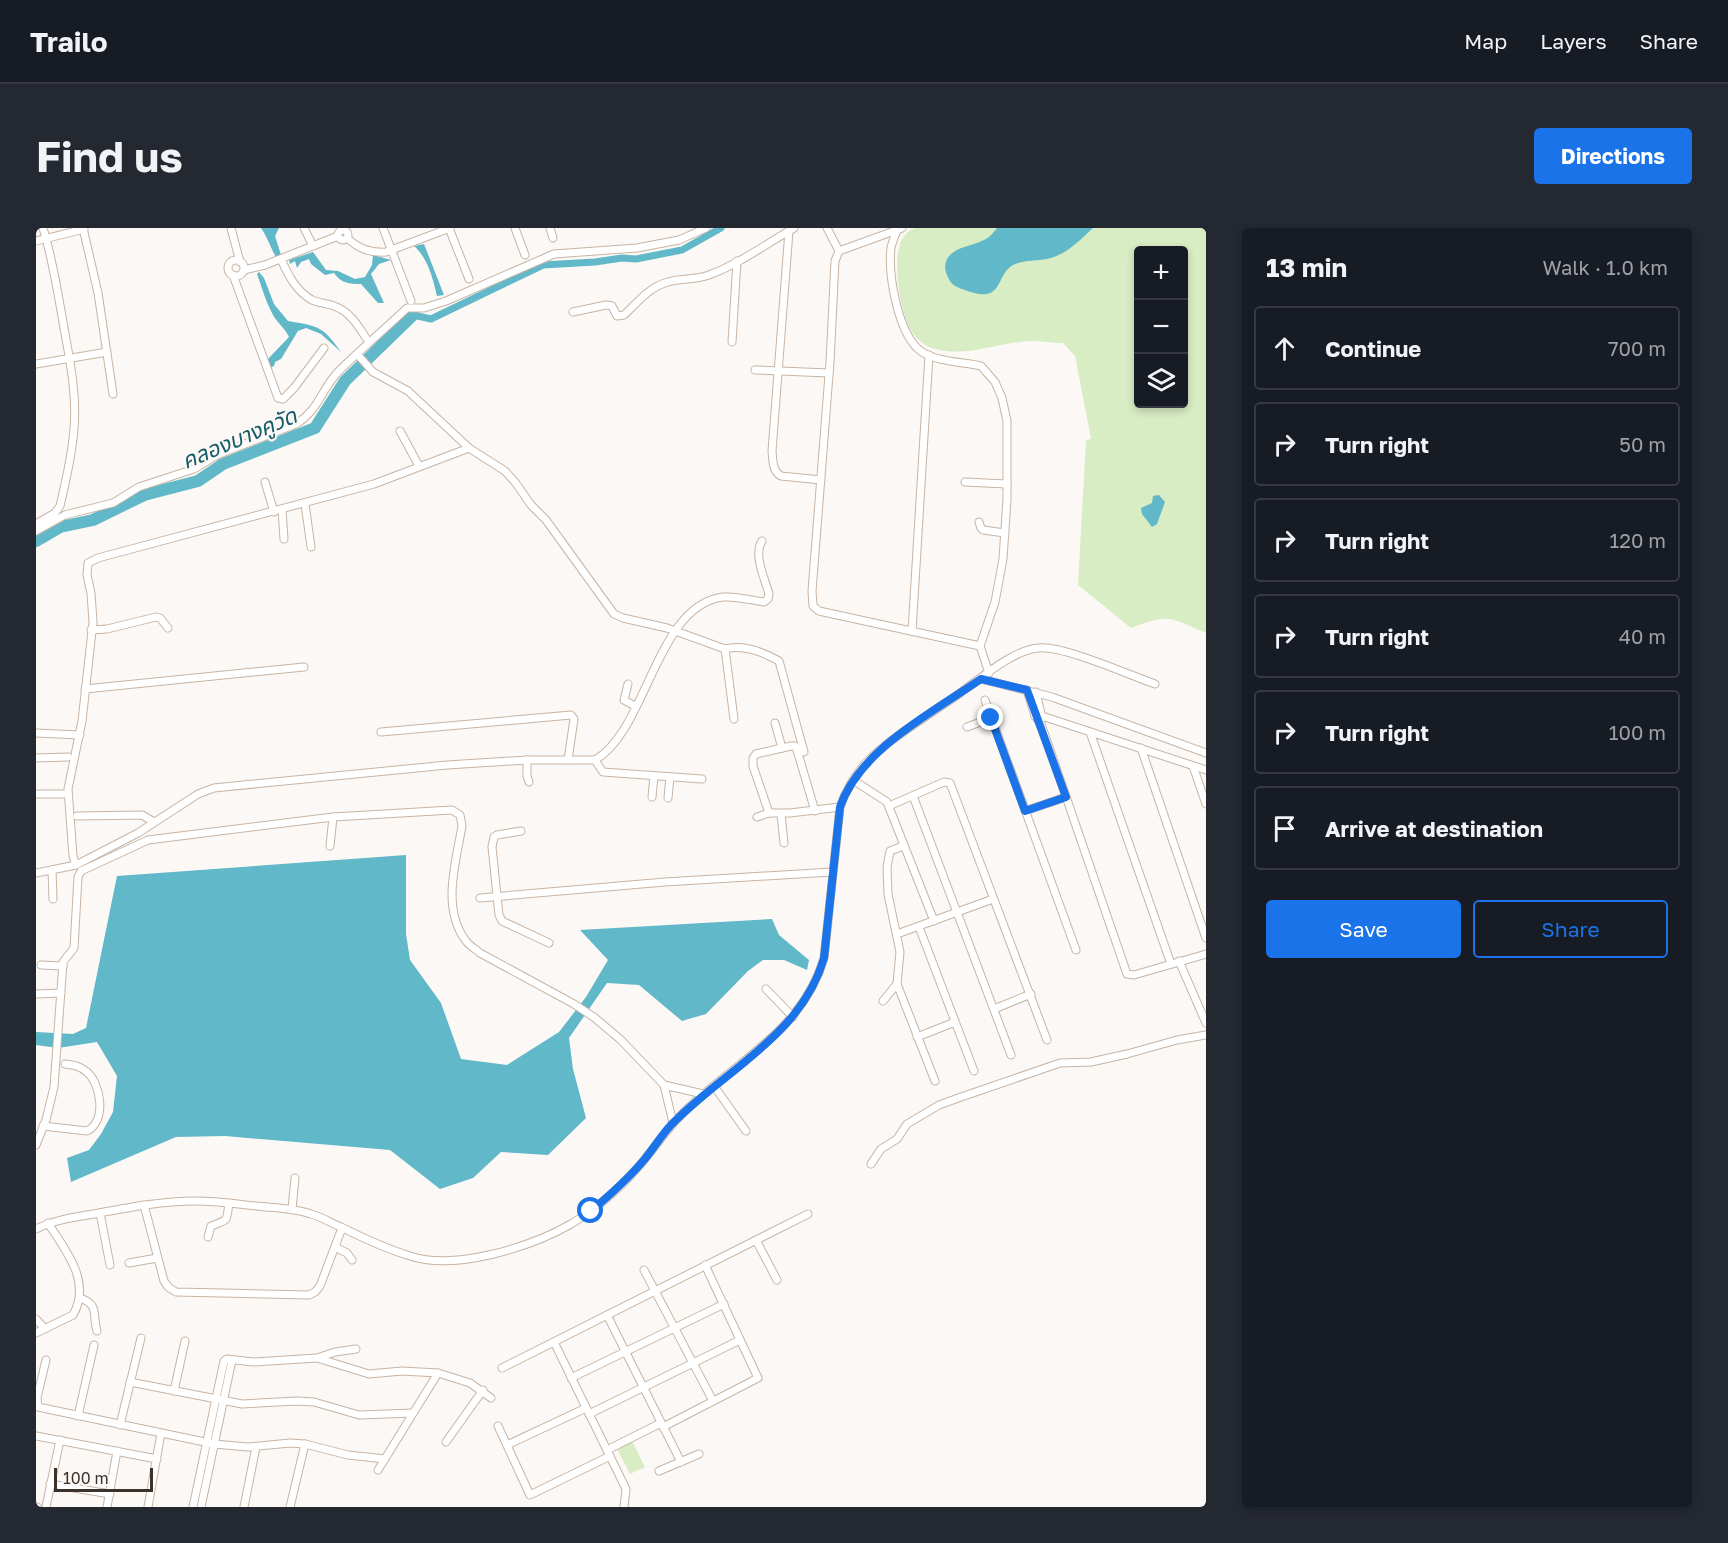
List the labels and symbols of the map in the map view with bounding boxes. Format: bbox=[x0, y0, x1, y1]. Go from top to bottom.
water label: คลองบางคูวัด bbox=[177, 401, 302, 475]
route end bbox=[977, 704, 1003, 730]
route start bbox=[577, 1197, 603, 1223]
scale bar bbox=[54, 1465, 153, 1492]

